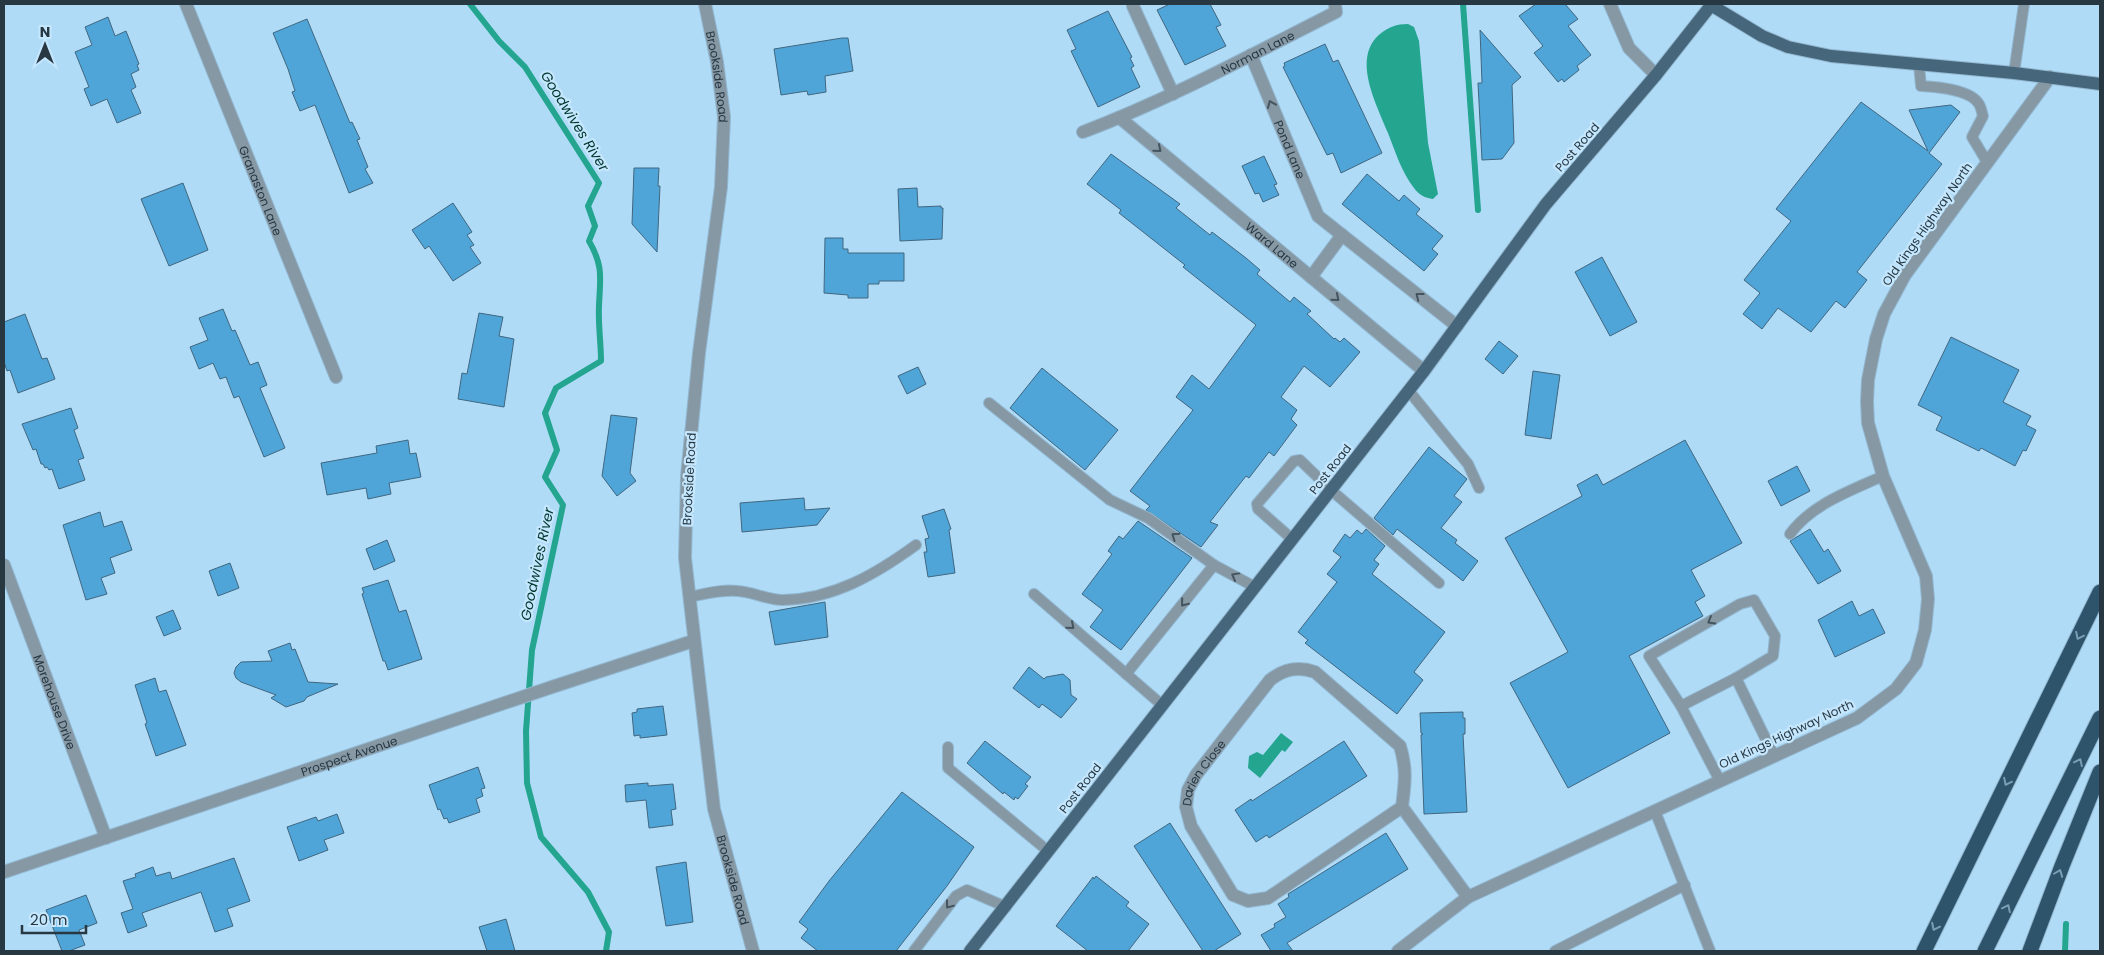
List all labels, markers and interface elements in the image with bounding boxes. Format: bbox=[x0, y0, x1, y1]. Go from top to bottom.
north arrow bbox=[20, 20, 70, 70]
text: N bbox=[40, 22, 50, 42]
street label: Norman Lane bbox=[1218, 26, 1297, 78]
street label: Brookside Road bbox=[702, 29, 733, 123]
water label: Goodwives River bbox=[536, 67, 614, 176]
one-way arrow bbox=[1267, 100, 1278, 109]
street label: Pond Lane bbox=[1270, 117, 1310, 181]
street label: Post Road bbox=[1551, 119, 1603, 175]
street label: Granaston Lane bbox=[235, 143, 287, 238]
one-way arrow bbox=[1152, 143, 1161, 152]
street label: Old Kings Highway North bbox=[1878, 159, 1976, 289]
street label: Ward Lane bbox=[1242, 218, 1302, 272]
one-way arrow bbox=[1331, 292, 1340, 301]
one-way arrow bbox=[1416, 294, 1425, 302]
street label: Brookside Road bbox=[678, 432, 700, 526]
street label: Post Road bbox=[1305, 440, 1355, 498]
water label: Goodwives River bbox=[515, 505, 559, 622]
one-way arrow bbox=[1171, 533, 1180, 543]
one-way arrow bbox=[1231, 572, 1240, 582]
one-way arrow bbox=[1180, 597, 1189, 606]
one-way arrow bbox=[1707, 615, 1716, 625]
one-way arrow bbox=[1065, 620, 1074, 629]
one-way arrow bbox=[2075, 631, 2085, 640]
street label: Morehouse Drive bbox=[30, 652, 81, 752]
street label: Old Kings Highway North bbox=[1716, 695, 1856, 773]
street label: Prospect Avenue bbox=[298, 731, 399, 780]
street label: Darien Close bbox=[1178, 736, 1229, 807]
one-way arrow bbox=[2073, 758, 2083, 767]
street label: Post Road bbox=[1055, 759, 1105, 817]
one-way arrow bbox=[2003, 777, 2013, 786]
street label: Brookside Road bbox=[713, 833, 754, 927]
one-way arrow bbox=[2053, 869, 2063, 878]
one-way arrow bbox=[946, 899, 955, 909]
scale bar bbox=[22, 902, 86, 934]
one-way arrow bbox=[2001, 904, 2011, 913]
text: 20 m bbox=[30, 909, 68, 930]
one-way arrow bbox=[1931, 922, 1941, 931]

